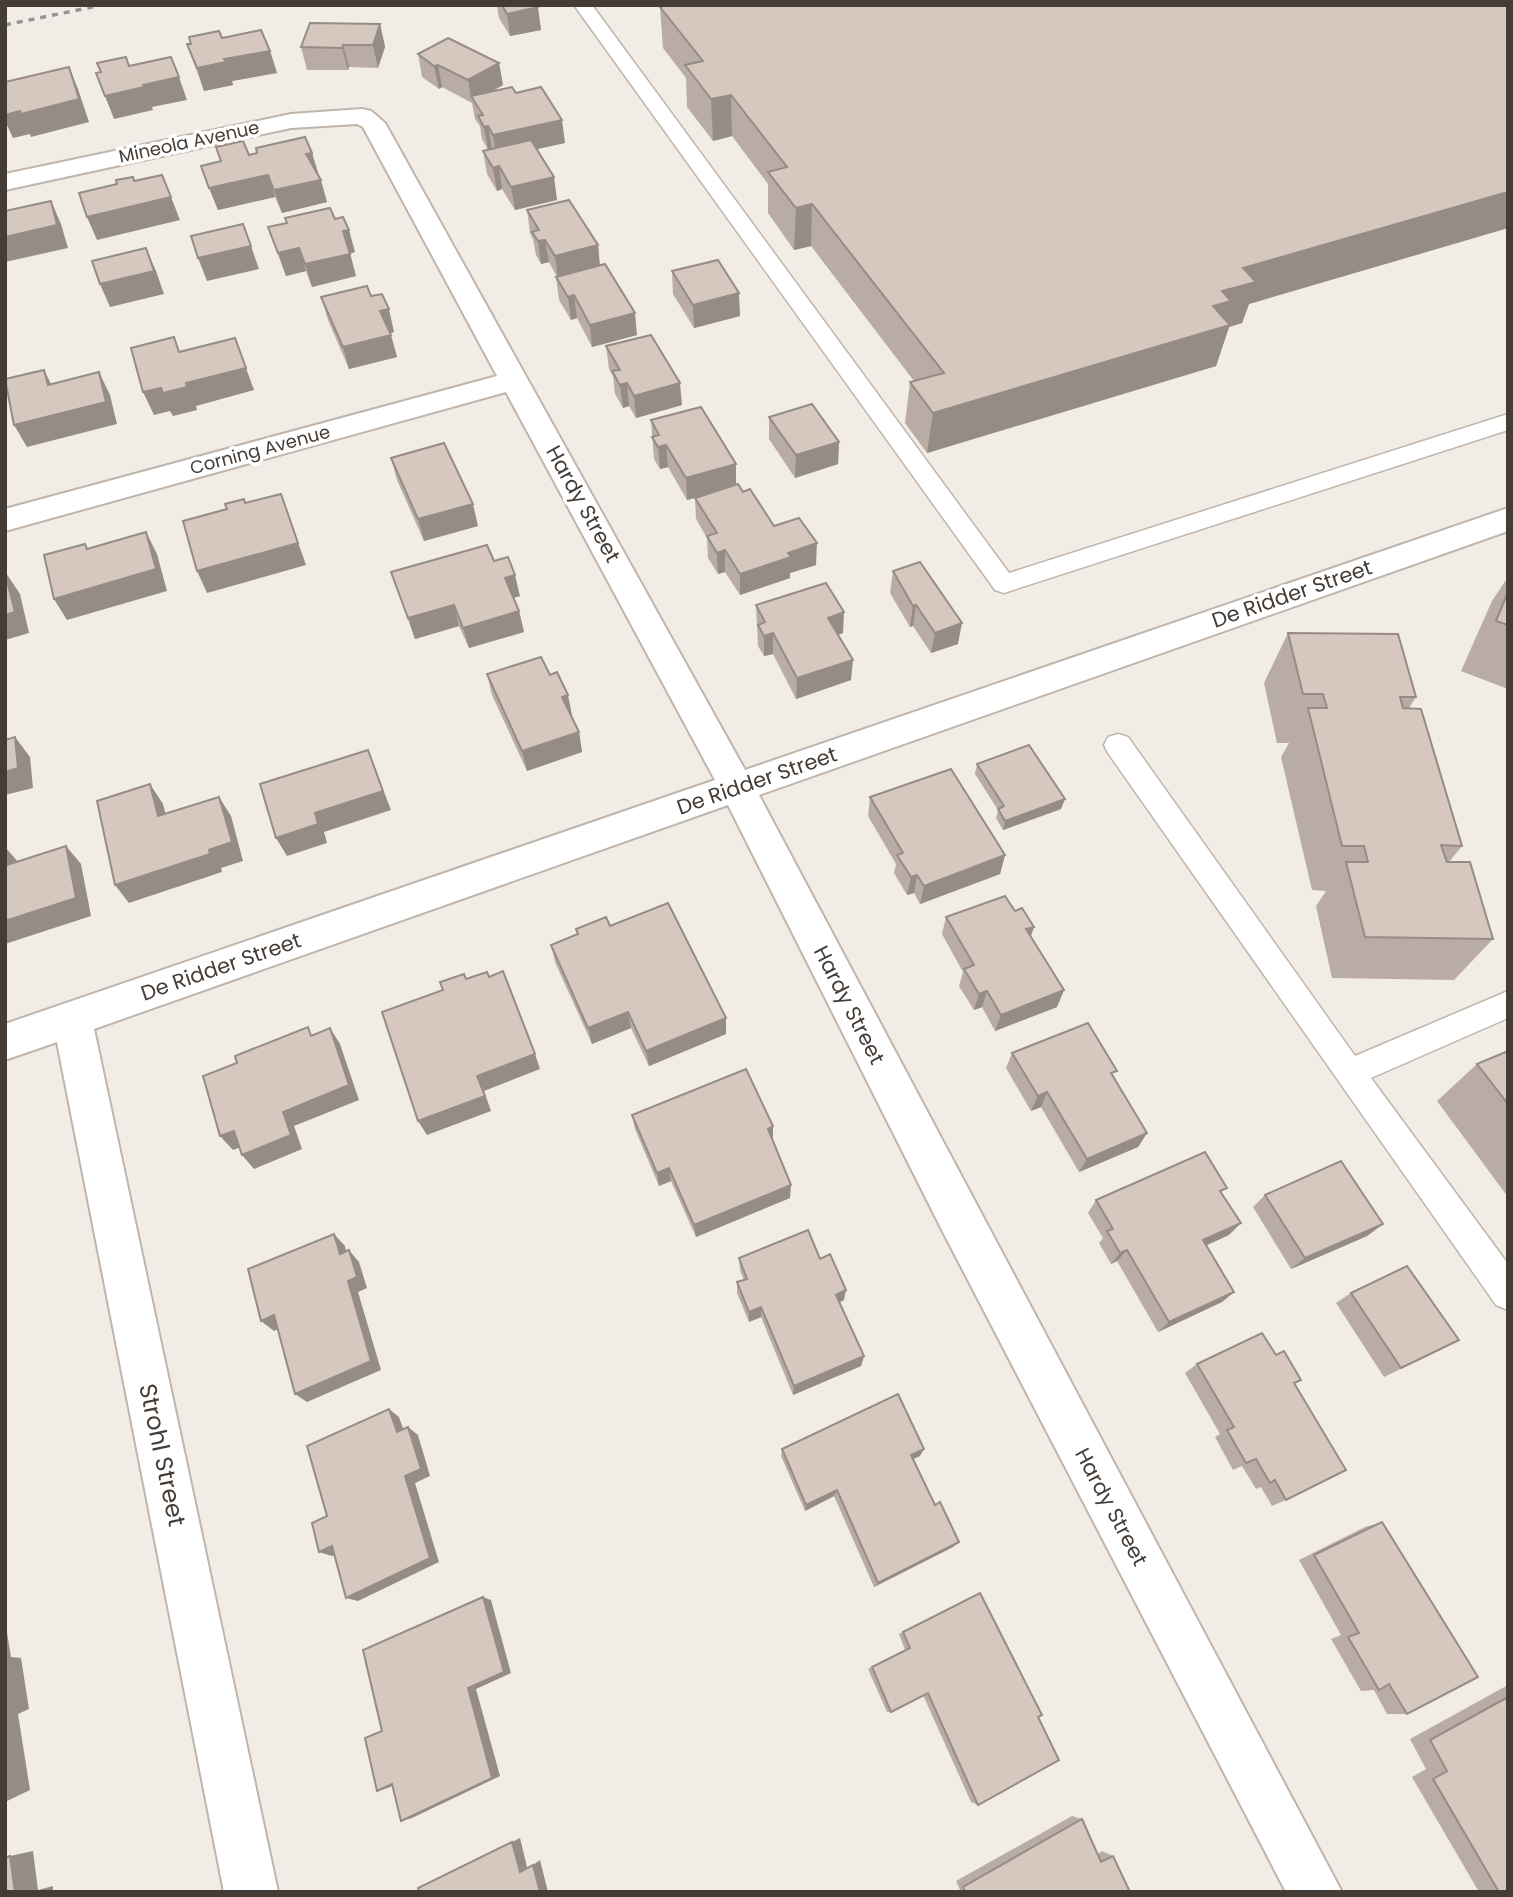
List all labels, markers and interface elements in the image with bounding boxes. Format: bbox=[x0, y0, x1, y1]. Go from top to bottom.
street label: Mineola Avenue bbox=[116, 114, 261, 169]
street label: Corning Avenue bbox=[187, 419, 333, 480]
street label: Hardy Street bbox=[539, 440, 628, 568]
street label: De Ridder Street bbox=[1208, 553, 1376, 635]
street label: De Ridder Street bbox=[673, 740, 841, 822]
street label: De Ridder Street bbox=[137, 926, 305, 1008]
street label: Hardy Street bbox=[807, 940, 892, 1069]
street label: Strohl Street bbox=[131, 1381, 194, 1529]
street label: Hardy Street bbox=[1068, 1443, 1155, 1571]

